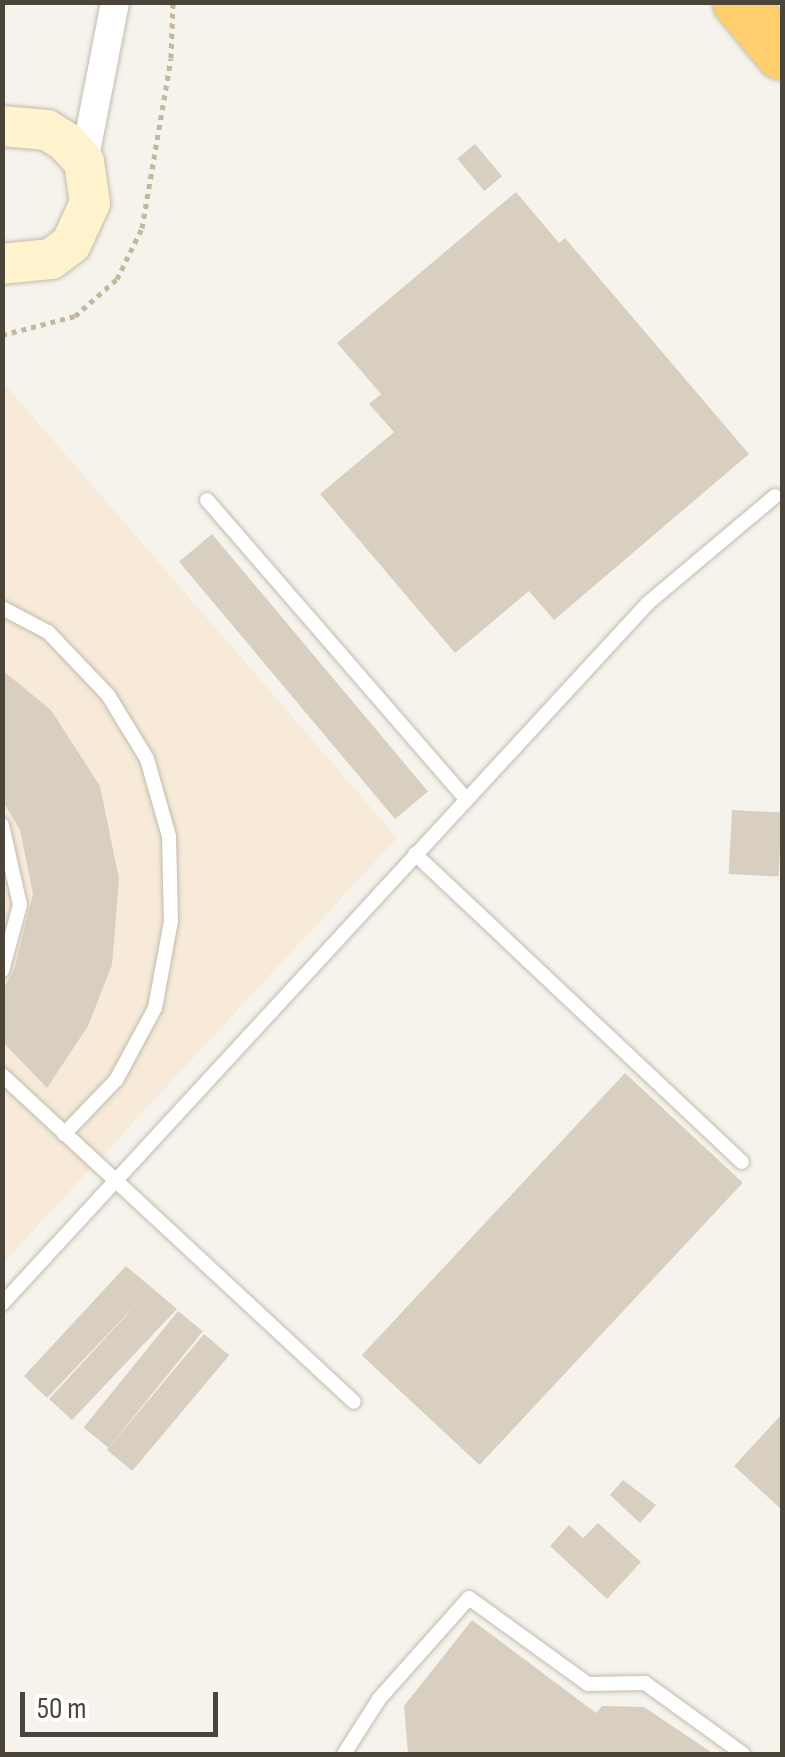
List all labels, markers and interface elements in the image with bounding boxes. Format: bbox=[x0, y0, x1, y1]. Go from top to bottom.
scale bar bbox=[25, 1672, 222, 1734]
text: 50 m bbox=[37, 1691, 86, 1727]

